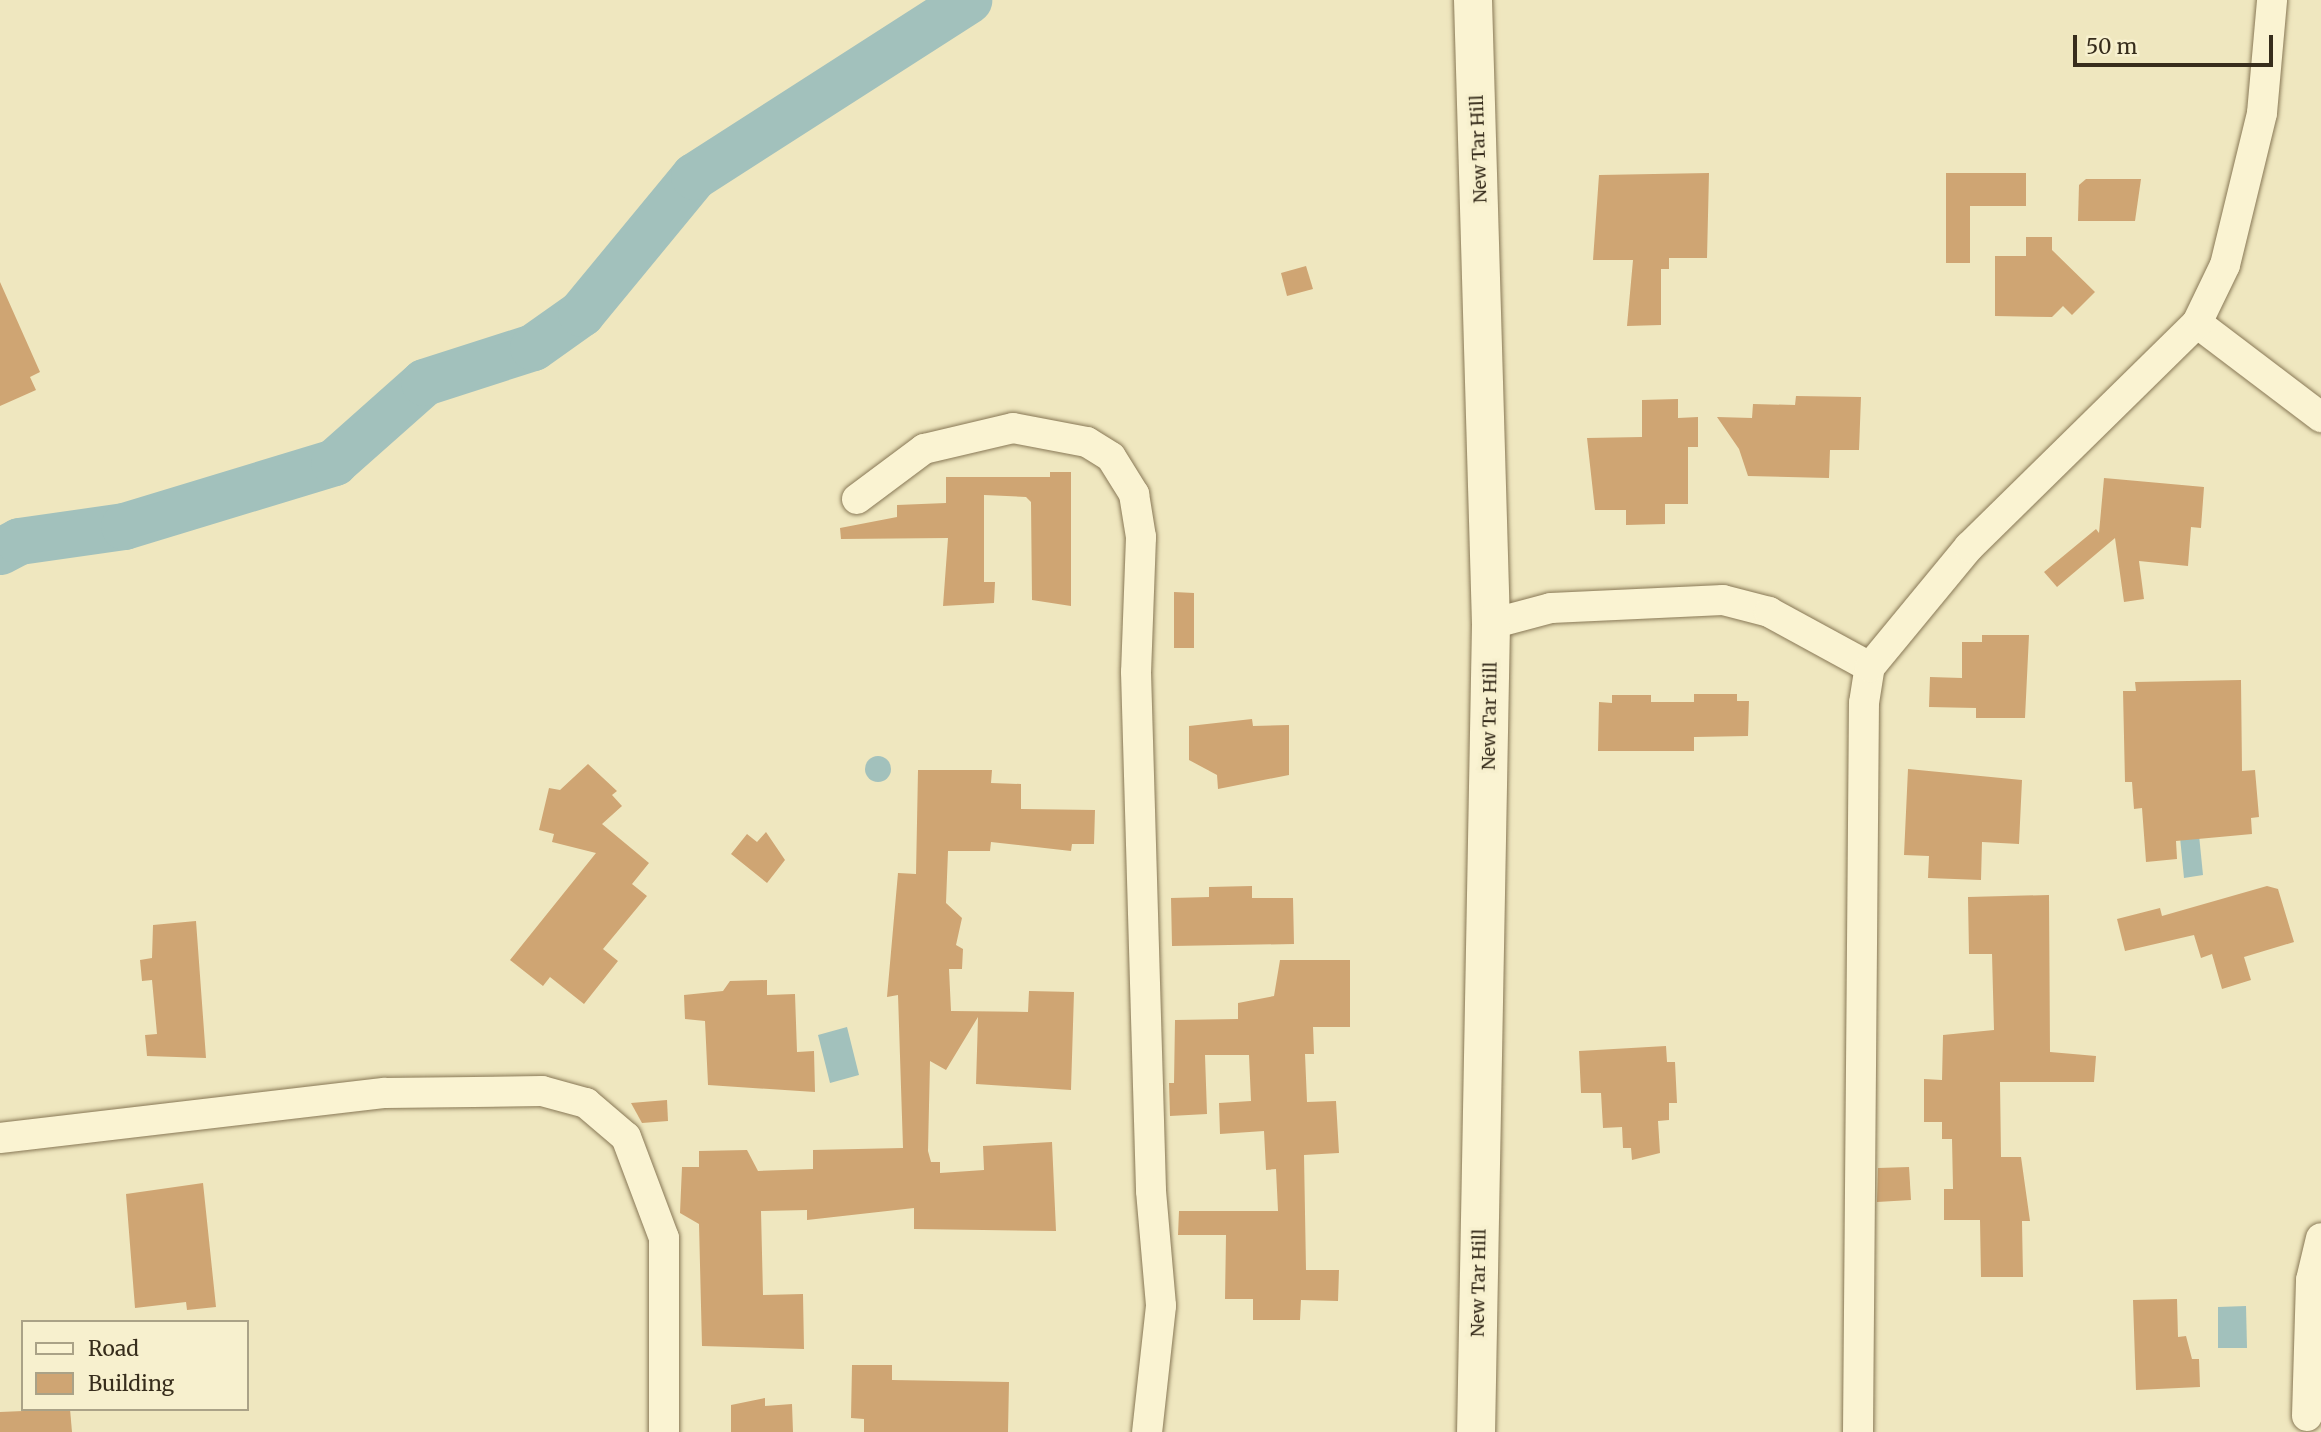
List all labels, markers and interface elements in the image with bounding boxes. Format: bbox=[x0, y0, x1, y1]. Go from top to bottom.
scale bar bbox=[2076, 21, 2276, 65]
text: 50 m bbox=[2086, 33, 2137, 60]
street label: New Tar Hill bbox=[1466, 94, 1492, 204]
street label: New Tar Hill bbox=[1478, 662, 1502, 770]
street label: New Tar Hill bbox=[1467, 1229, 1491, 1337]
legend bbox=[21, 1320, 248, 1411]
text: Road bbox=[88, 1335, 139, 1362]
text: Building bbox=[88, 1370, 174, 1397]

